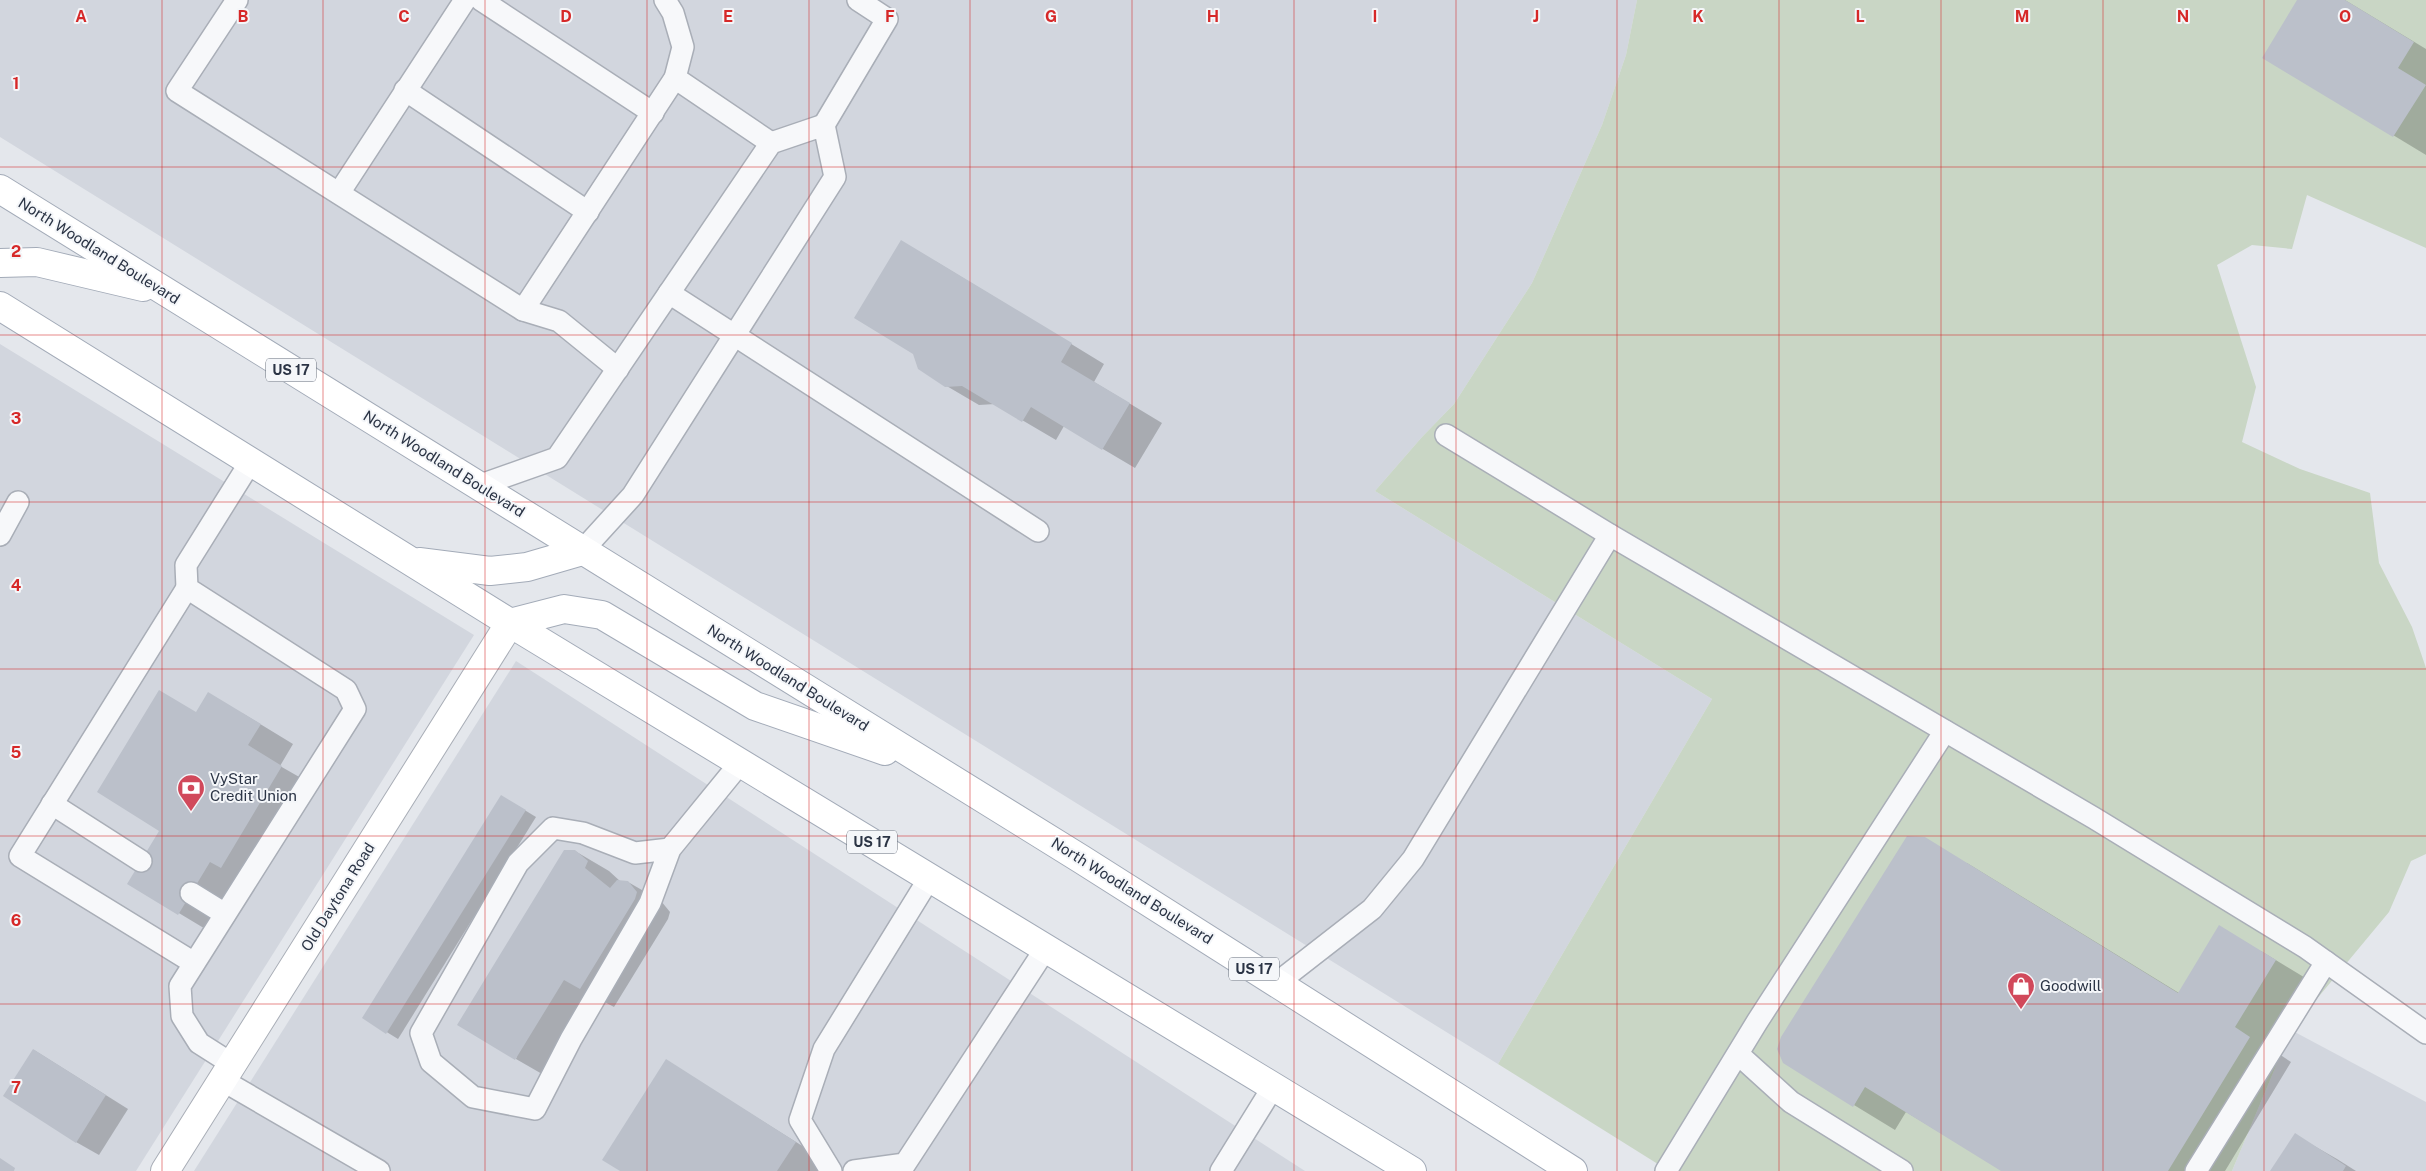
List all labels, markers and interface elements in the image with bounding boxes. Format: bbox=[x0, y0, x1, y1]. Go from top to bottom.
text: A bbox=[75, 7, 87, 26]
text: B bbox=[238, 7, 249, 26]
text: C bbox=[398, 7, 410, 26]
text: D bbox=[560, 7, 572, 26]
text: E bbox=[723, 7, 733, 26]
text: F bbox=[885, 7, 895, 26]
text: G bbox=[1045, 7, 1057, 26]
text: H bbox=[1207, 7, 1219, 26]
text: I bbox=[1373, 7, 1377, 26]
text: J bbox=[1533, 7, 1539, 26]
text: K bbox=[1692, 7, 1704, 26]
text: L bbox=[1855, 7, 1865, 26]
text: M bbox=[2015, 7, 2029, 26]
text: N bbox=[2177, 7, 2189, 26]
text: O bbox=[2339, 7, 2351, 26]
text: 1 bbox=[13, 74, 19, 93]
street label: North Woodland Boulevard bbox=[15, 194, 183, 307]
text: 2 bbox=[11, 242, 21, 261]
road number: US 17 bbox=[266, 358, 316, 382]
street label: North Woodland Boulevard bbox=[360, 407, 528, 520]
text: 3 bbox=[11, 409, 21, 428]
text: 4 bbox=[11, 576, 22, 595]
street label: North Woodland Boulevard bbox=[704, 621, 872, 734]
text: 5 bbox=[11, 743, 22, 762]
place label: VyStar Credit Union bbox=[210, 770, 297, 804]
bank icon: VyStar Credit Union bbox=[176, 773, 206, 812]
road number: US 17 bbox=[847, 830, 897, 854]
street label: North Woodland Boulevard bbox=[1048, 834, 1216, 947]
street label: Old Daytona Road bbox=[297, 839, 378, 954]
text: 6 bbox=[11, 911, 21, 930]
road number: US 17 bbox=[1229, 958, 1279, 981]
shop icon: Goodwill bbox=[2006, 971, 2036, 1010]
place label: Goodwill bbox=[2040, 977, 2101, 994]
text: 7 bbox=[11, 1078, 21, 1097]

